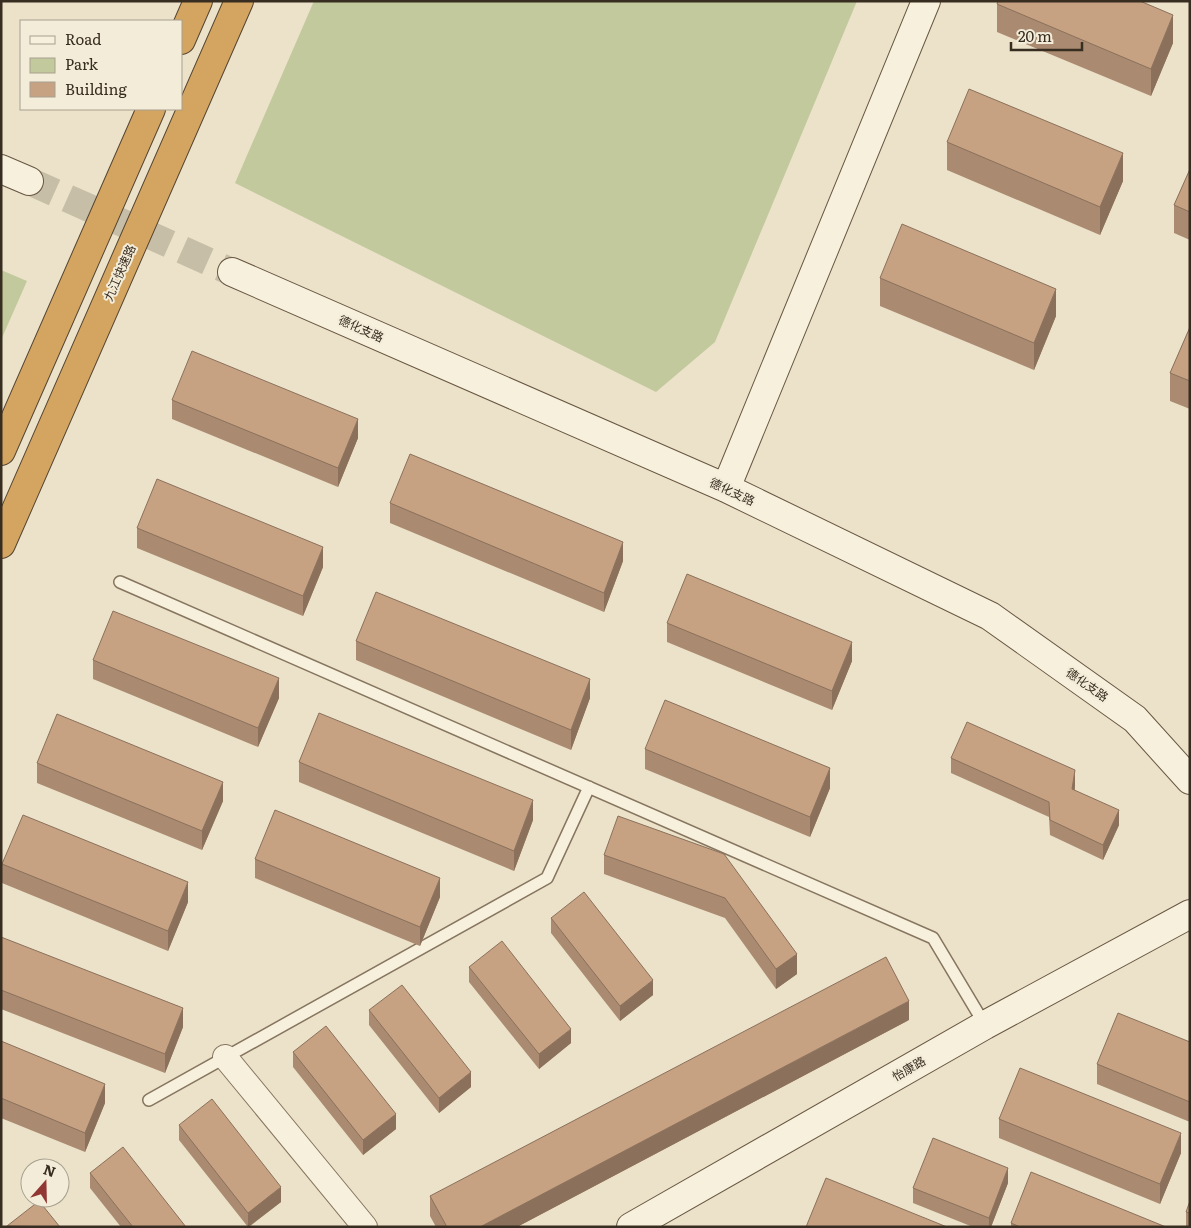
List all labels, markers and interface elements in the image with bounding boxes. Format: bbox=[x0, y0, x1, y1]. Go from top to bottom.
legend bbox=[20, 20, 182, 110]
scale bar bbox=[1011, 20, 1082, 52]
text: 20 m bbox=[1018, 24, 1052, 47]
text: Road bbox=[65, 27, 101, 50]
text: Park bbox=[65, 52, 99, 75]
text: Building bbox=[65, 77, 127, 100]
street label: 九江快速路 bbox=[99, 242, 140, 304]
street label: 德化支路 bbox=[336, 310, 387, 346]
street label: 德化支路 bbox=[707, 473, 758, 509]
street label: 德化支路 bbox=[1063, 663, 1112, 705]
street label: 怡康路 bbox=[888, 1051, 929, 1085]
north arrow bbox=[20, 1158, 70, 1208]
text: N bbox=[41, 1158, 59, 1181]

